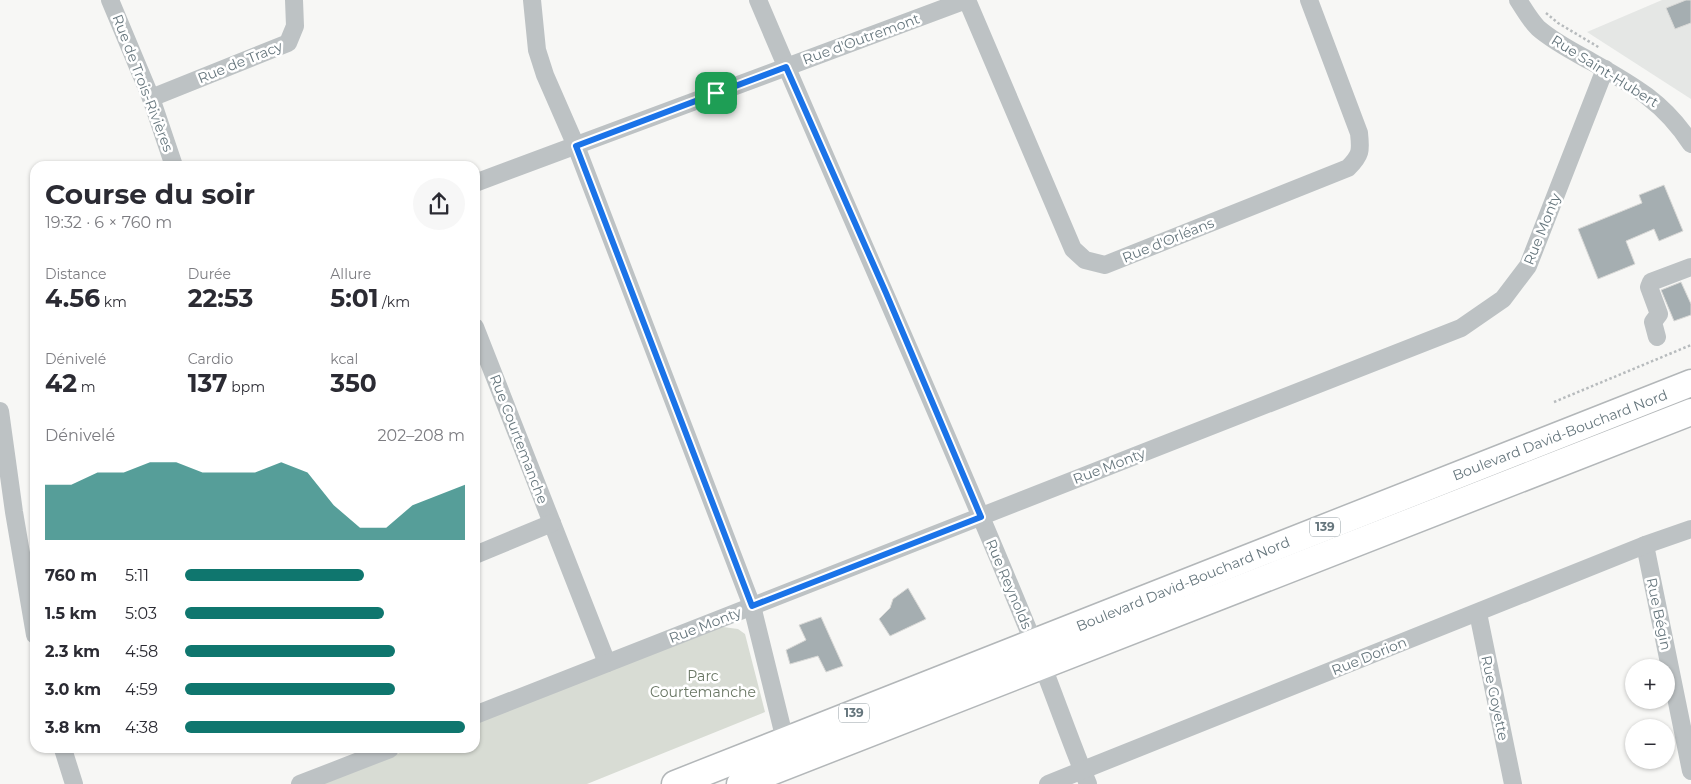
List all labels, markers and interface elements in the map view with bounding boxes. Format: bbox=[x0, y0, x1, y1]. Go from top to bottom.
street label: Rue d'Outremont bbox=[800, 9, 922, 69]
street label: Rue de Trois-Rivières bbox=[108, 12, 178, 154]
street label: Rue Saint-Hubert bbox=[1548, 31, 1662, 111]
street label: Rue de Tracy bbox=[195, 37, 285, 87]
pin bbox=[695, 72, 737, 114]
icon: arrive bbox=[702, 79, 730, 107]
text: Course du soir bbox=[45, 177, 255, 211]
button: share bbox=[413, 178, 465, 230]
street label: Rue Monty bbox=[1519, 190, 1565, 268]
text: 19:32 · 6 × 760 m bbox=[45, 213, 172, 232]
street label: Rue d'Orléans bbox=[1119, 213, 1217, 267]
text: Distance bbox=[45, 265, 107, 283]
text: Durée bbox=[188, 265, 231, 283]
text: Allure bbox=[330, 265, 371, 283]
text: 4.56 bbox=[45, 283, 100, 313]
text: 22:53 bbox=[188, 283, 253, 313]
text: 5:01 bbox=[330, 283, 378, 313]
text: km bbox=[100, 293, 127, 311]
text: /km bbox=[378, 293, 410, 311]
text: Dénivelé bbox=[45, 350, 106, 368]
text: Cardio bbox=[188, 350, 233, 368]
text: kcal bbox=[330, 350, 358, 368]
text: 42 bbox=[45, 368, 77, 398]
text: 137 bbox=[188, 368, 228, 398]
text: 350 bbox=[330, 368, 377, 398]
street label: Rue Courtemanche bbox=[486, 372, 552, 506]
text: m bbox=[77, 378, 96, 396]
text: bpm bbox=[228, 378, 265, 396]
street label: Boulevard David-Bouchard Nord bbox=[1450, 386, 1670, 484]
text: Dénivelé bbox=[45, 426, 115, 445]
text: 202–208 m bbox=[378, 426, 465, 445]
street label: Rue Monty bbox=[1070, 444, 1148, 488]
road number: 139 bbox=[1310, 518, 1340, 536]
street label: Boulevard David-Bouchard Nord bbox=[1074, 533, 1292, 635]
street label: Rue Reynolds bbox=[982, 536, 1036, 632]
text: 760 m bbox=[45, 566, 97, 585]
text: 5:11 bbox=[125, 566, 149, 585]
street label: Rue Bégin bbox=[1643, 576, 1675, 652]
street label: Rue Monty bbox=[666, 603, 744, 647]
text: 1.5 km bbox=[45, 604, 97, 623]
text: 5:03 bbox=[125, 604, 157, 623]
street label: Rue Dorion bbox=[1329, 633, 1409, 679]
text: 2.3 km bbox=[45, 642, 100, 661]
text: 4:58 bbox=[125, 642, 158, 661]
street label: Rue Goyette bbox=[1477, 654, 1513, 742]
map controls bbox=[1625, 659, 1675, 769]
button: + bbox=[1625, 659, 1675, 709]
park label: Parc Courtemanche bbox=[650, 667, 756, 701]
text: 3.0 km bbox=[45, 680, 101, 699]
text: 4:59 bbox=[125, 680, 158, 699]
road number: 139 bbox=[839, 704, 869, 722]
text: 3.8 km bbox=[45, 718, 101, 737]
text: 4:38 bbox=[125, 718, 158, 737]
button: − bbox=[1625, 719, 1675, 769]

